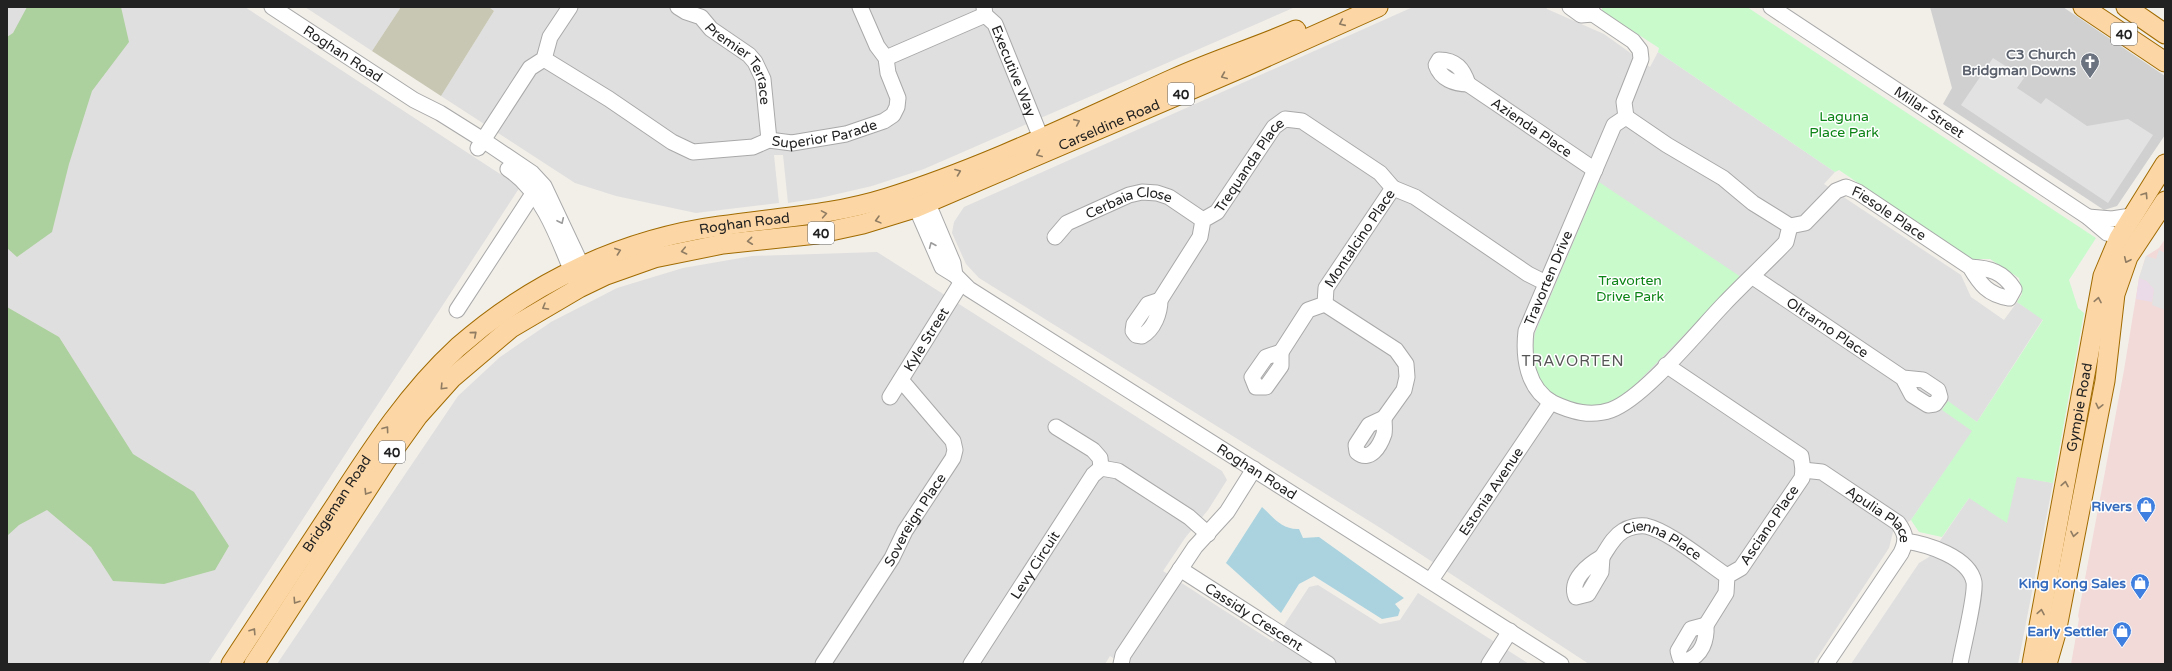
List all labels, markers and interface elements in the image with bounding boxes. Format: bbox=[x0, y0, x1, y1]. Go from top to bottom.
one-way arrow bbox=[1339, 18, 1347, 26]
street label: Premier Terrace bbox=[701, 20, 773, 106]
street label: Roghan Road bbox=[300, 22, 386, 86]
street label: Executive Way bbox=[987, 23, 1040, 120]
road number: 40 bbox=[2111, 23, 2137, 45]
place label: C3 Church Bridgman Downs bbox=[1962, 46, 2076, 79]
church icon: C3 Church Bridgman Downs bbox=[2079, 51, 2101, 79]
one-way arrow bbox=[1220, 71, 1228, 79]
road number: 40 bbox=[1168, 83, 1194, 105]
street label: Millar Street bbox=[1891, 83, 1968, 142]
street label: Azienda Place bbox=[1488, 94, 1575, 161]
street label: Carseldine Road bbox=[1056, 96, 1163, 154]
park label: Laguna Place Park bbox=[1809, 108, 1879, 141]
street label: Trequanda Place bbox=[1211, 115, 1288, 216]
street label: Superior Parade bbox=[771, 116, 879, 152]
one-way arrow bbox=[1073, 119, 1081, 127]
one-way arrow bbox=[1036, 149, 1044, 157]
one-way arrow bbox=[954, 169, 961, 177]
street label: Fiesole Place bbox=[1849, 182, 1929, 244]
street label: Cerbaia Close bbox=[1083, 183, 1174, 223]
street label: Montalcino Place bbox=[1321, 186, 1399, 291]
one-way arrow bbox=[2140, 192, 2147, 199]
street label: Roghan Road bbox=[698, 209, 791, 238]
one-way arrow bbox=[821, 210, 827, 219]
one-way arrow bbox=[875, 215, 882, 224]
one-way arrow bbox=[556, 217, 564, 225]
road number: 40 bbox=[808, 222, 834, 244]
street label: Travorten Drive bbox=[1521, 228, 1576, 328]
one-way arrow bbox=[747, 236, 753, 245]
one-way arrow bbox=[929, 242, 937, 250]
one-way arrow bbox=[681, 246, 688, 254]
one-way arrow bbox=[614, 248, 621, 256]
one-way arrow bbox=[2124, 256, 2132, 263]
park label: Travorten Drive Park bbox=[1596, 272, 1664, 305]
street label: Oltrarno Place bbox=[1783, 294, 1872, 361]
one-way arrow bbox=[2094, 297, 2102, 303]
one-way arrow bbox=[542, 302, 549, 309]
street label: Kyle Street bbox=[900, 304, 953, 375]
one-way arrow bbox=[469, 332, 477, 339]
district label: TRAVORTEN bbox=[1521, 352, 1625, 370]
street label: Gympie Road bbox=[2063, 361, 2096, 453]
one-way arrow bbox=[441, 382, 448, 390]
one-way arrow bbox=[2096, 403, 2104, 410]
one-way arrow bbox=[381, 427, 388, 434]
street label: Roghan Road bbox=[1214, 440, 1300, 503]
road number: 40 bbox=[379, 441, 405, 463]
street label: Estonia Avenue bbox=[1455, 444, 1527, 539]
street label: Bridgeman Road bbox=[299, 452, 375, 556]
street label: Sovereign Place bbox=[881, 470, 950, 570]
one-way arrow bbox=[2060, 481, 2069, 487]
street label: Asciano Place bbox=[1736, 482, 1802, 568]
street label: Apulia Place bbox=[1843, 482, 1913, 543]
one-way arrow bbox=[364, 488, 371, 495]
shop icon: Rivers bbox=[2135, 495, 2157, 523]
place label: Rivers bbox=[2091, 498, 2132, 515]
street label: Cienna Place bbox=[1620, 518, 1705, 564]
street label: Levy Circuit bbox=[1007, 527, 1064, 602]
one-way arrow bbox=[2071, 531, 2079, 537]
shop icon: King Kong Sales bbox=[2129, 572, 2151, 600]
place label: King Kong Sales bbox=[2019, 575, 2126, 592]
street label: Cassidy Crescent bbox=[1202, 579, 1307, 655]
one-way arrow bbox=[293, 597, 301, 604]
one-way arrow bbox=[2037, 609, 2045, 615]
shop icon: Early Settler bbox=[2111, 620, 2133, 648]
place label: Early Settler bbox=[2027, 623, 2109, 640]
one-way arrow bbox=[248, 629, 255, 636]

